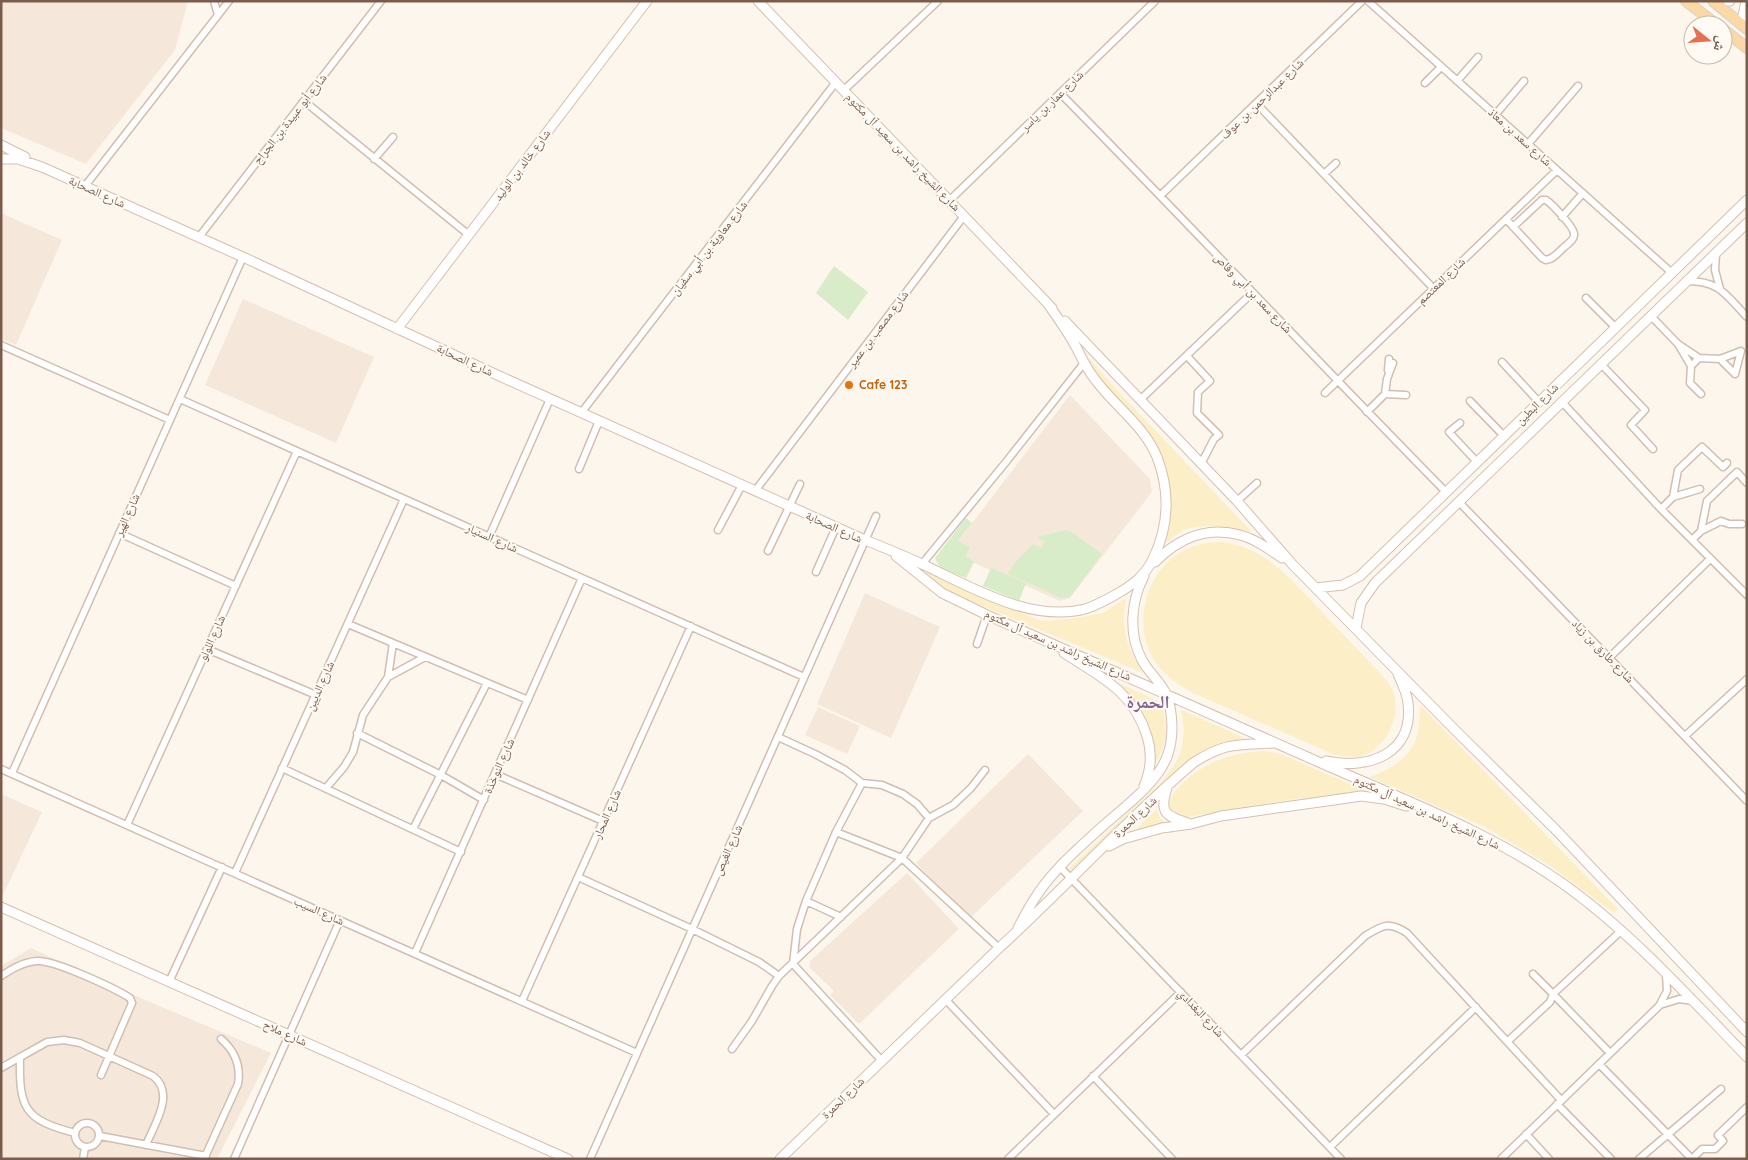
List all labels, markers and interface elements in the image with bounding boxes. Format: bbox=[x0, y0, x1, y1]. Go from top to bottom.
north arrow bbox=[1683, 15, 1733, 65]
text: ش bbox=[1710, 34, 1731, 54]
street label: شارع عبدالرحمن بن عوف bbox=[1217, 55, 1307, 143]
street label: شارع عمار بن ياسر bbox=[1016, 67, 1087, 136]
street label: شارع أبو عبيدة بن الجراح bbox=[249, 70, 331, 168]
street label: شارع الشيخ راشد بن سعيد آل مكتوم bbox=[842, 89, 964, 215]
street label: شارع سعد بن معاذ bbox=[1485, 104, 1555, 170]
street label: شارع خالد بن الوليد bbox=[490, 126, 554, 204]
street label: شارع الصحابة bbox=[66, 172, 128, 212]
street label: شارع معاوية بن أبي سفيان bbox=[667, 197, 753, 300]
street label: شارع سعد بن أبي وقاص bbox=[1209, 249, 1296, 338]
street label: شارع المعتصم bbox=[1413, 254, 1469, 308]
street label: شارع مصعب بن عمير bbox=[843, 287, 912, 372]
street label: شارع الصحابة bbox=[434, 340, 496, 380]
place label: Cafe 123 bbox=[859, 377, 907, 392]
marker: Cafe 123 bbox=[843, 379, 855, 391]
street label: شارع البطين bbox=[1512, 379, 1562, 428]
street label: شارع الهير bbox=[110, 491, 144, 540]
street label: شارع الصحابة bbox=[803, 507, 865, 547]
street label: شارع السنيار bbox=[463, 519, 520, 557]
street label: شارع الشيخ راشد بن سعيد آل مكتوم bbox=[982, 605, 1134, 685]
street label: شارع اللولو bbox=[195, 613, 229, 663]
street label: شارع طارق بن زياد bbox=[1568, 616, 1638, 687]
street label: شارع الديين bbox=[302, 659, 338, 713]
district label: الحمرة bbox=[1126, 690, 1170, 713]
street label: شارع النوخذة bbox=[480, 736, 518, 796]
street label: شارع الشيخ راشد بن سعيد آل مكتوم bbox=[1351, 771, 1503, 853]
street label: شارع المحار bbox=[589, 787, 625, 842]
street label: شارع الحمرة bbox=[1110, 793, 1160, 841]
street label: شارع الغيص bbox=[710, 822, 746, 878]
street label: شارع السيب bbox=[291, 893, 347, 929]
street label: شارع البغدادي bbox=[1173, 985, 1228, 1042]
street label: شارع ملاح bbox=[260, 1016, 310, 1050]
street label: شارع الحمرة bbox=[818, 1073, 868, 1123]

